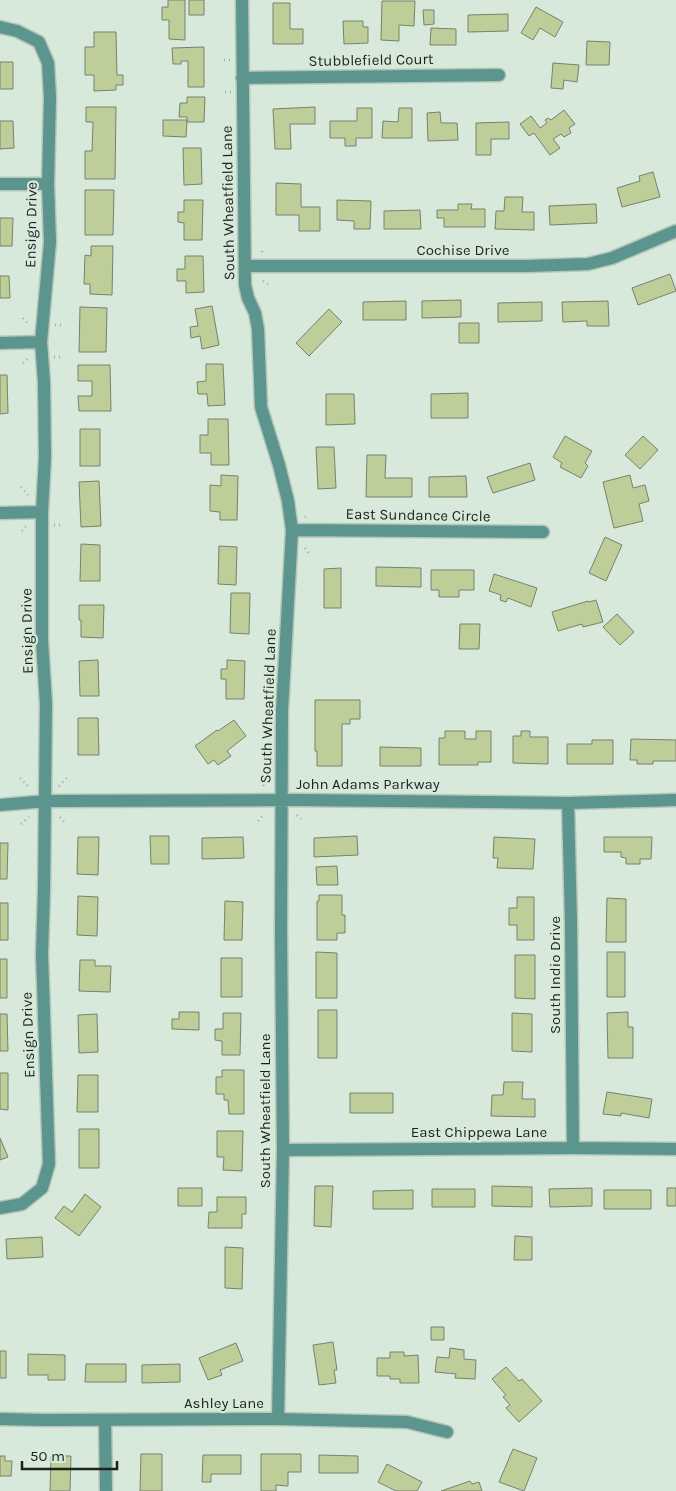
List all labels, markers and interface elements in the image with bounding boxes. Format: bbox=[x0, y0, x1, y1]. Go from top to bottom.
street label: Stubblefield Court bbox=[308, 50, 434, 70]
street label: South Wheatfield Lane bbox=[218, 126, 238, 280]
street label: Ensign Drive bbox=[21, 182, 41, 268]
street label: Cochise Drive bbox=[417, 241, 509, 259]
street label: East Sundance Circle bbox=[345, 505, 491, 525]
street label: Ensign Drive bbox=[17, 588, 37, 674]
street label: South Wheatfield Lane bbox=[256, 628, 280, 784]
street label: John Adams Parkway bbox=[296, 775, 440, 793]
street label: South Indio Drive bbox=[546, 916, 564, 1034]
street label: Ensign Drive bbox=[18, 992, 38, 1078]
street label: South Wheatfield Lane bbox=[256, 1034, 274, 1188]
street label: East Chippewa Lane bbox=[411, 1123, 547, 1141]
street label: Ashley Lane bbox=[184, 1394, 264, 1412]
scale bar bbox=[22, 1438, 118, 1470]
text: 50 m bbox=[30, 1447, 65, 1465]

